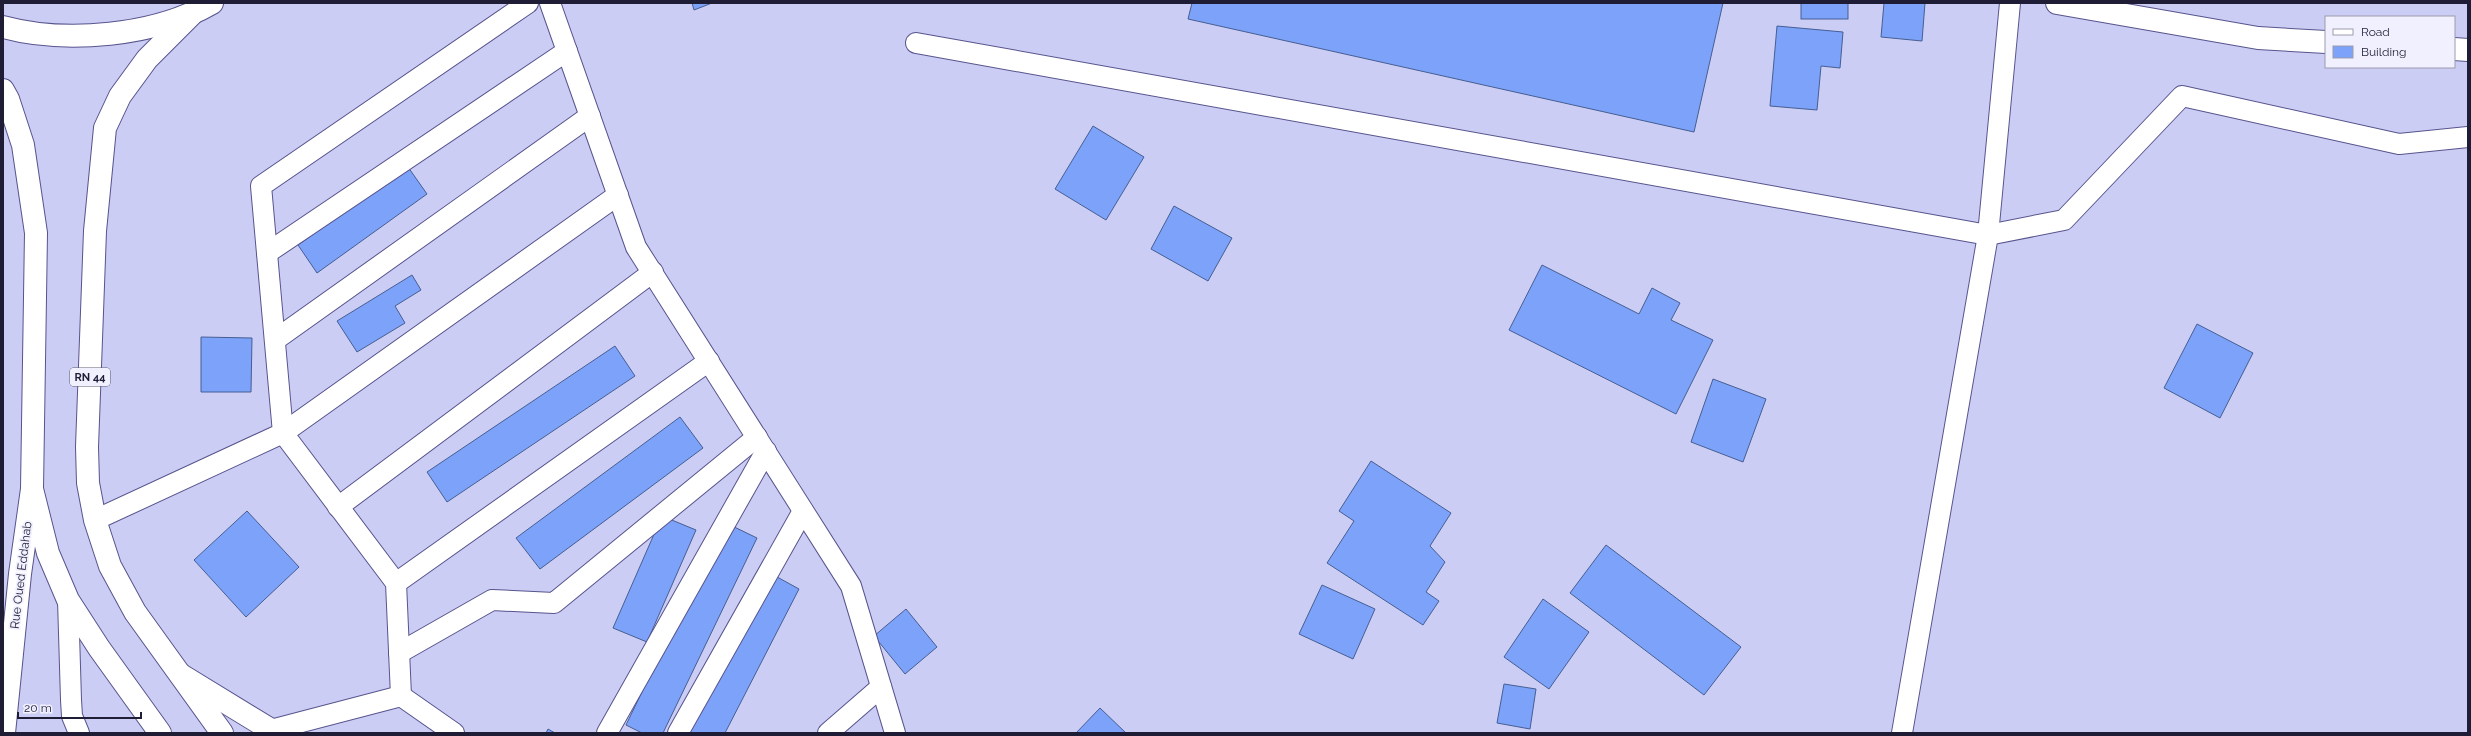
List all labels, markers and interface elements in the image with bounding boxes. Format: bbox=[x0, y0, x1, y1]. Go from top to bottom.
legend bbox=[2325, 16, 2455, 68]
text: Road bbox=[2361, 25, 2390, 39]
text: Building bbox=[2361, 45, 2407, 59]
road number: RN 44 bbox=[70, 368, 110, 386]
street label: Rue Oued Eddahab bbox=[7, 520, 35, 630]
scale bar bbox=[18, 694, 141, 720]
text: 20 m bbox=[24, 701, 52, 715]

